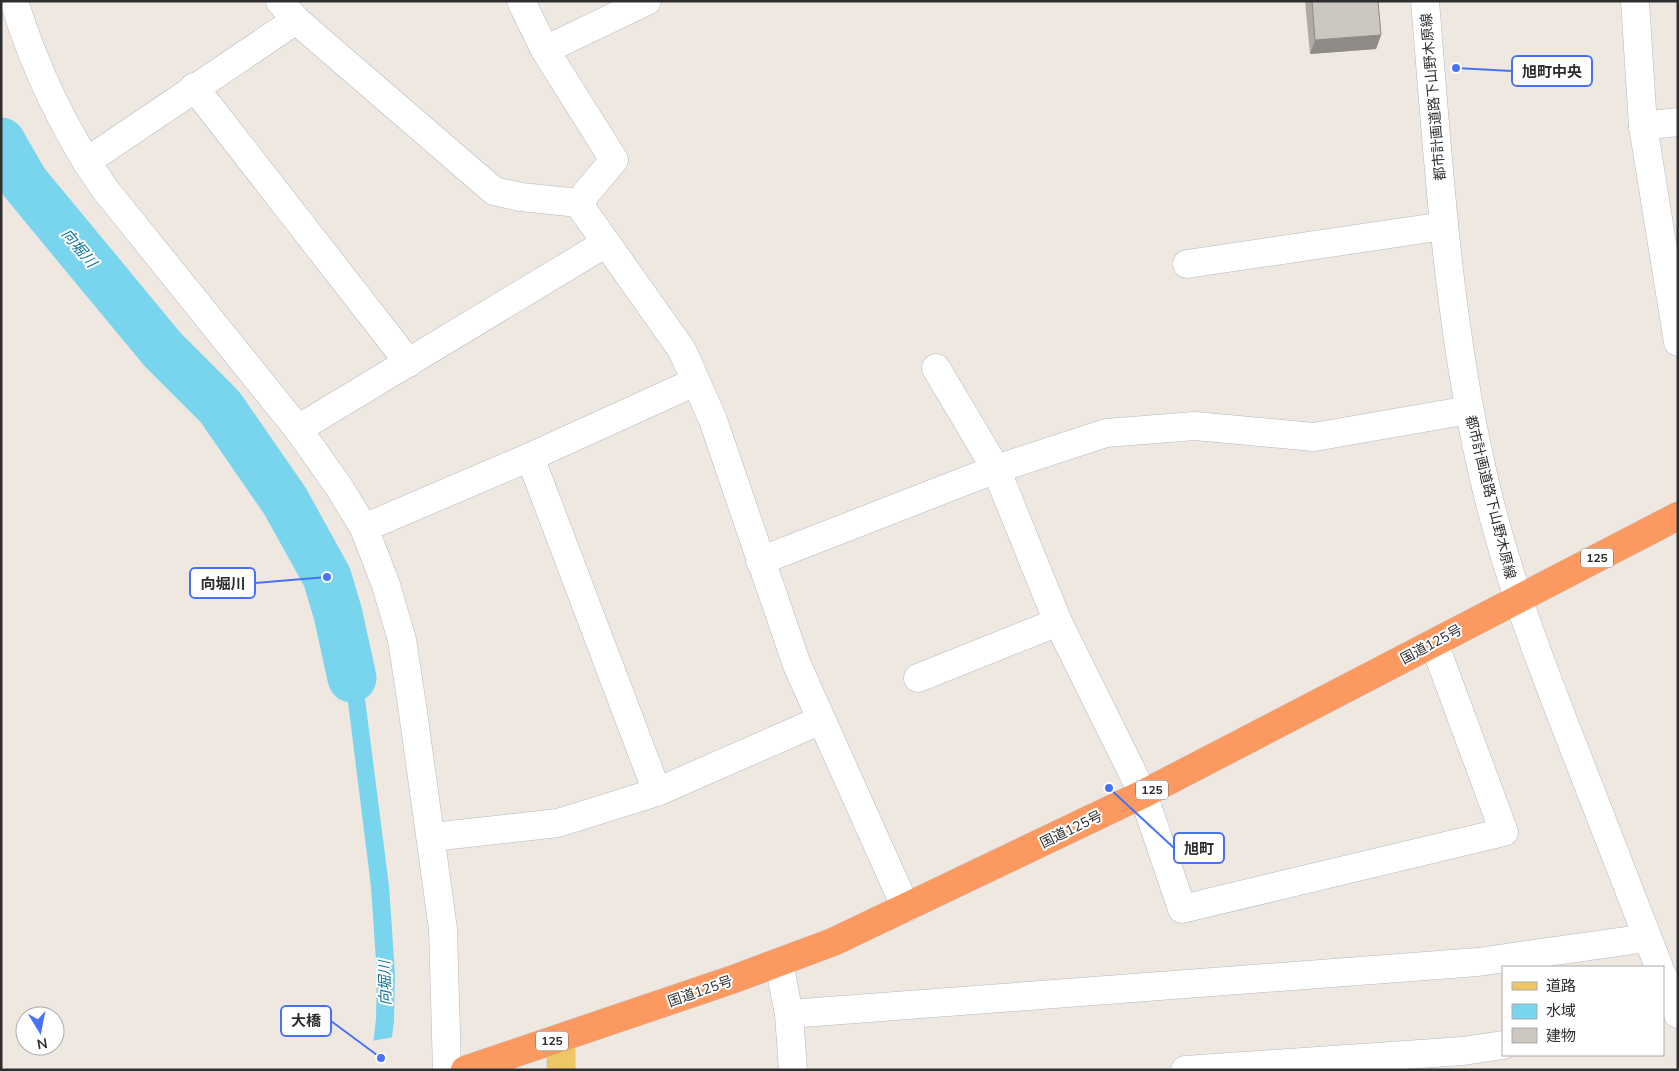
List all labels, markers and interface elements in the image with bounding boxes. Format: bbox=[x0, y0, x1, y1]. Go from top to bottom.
street label: 都市計画道路下山野木原線 bbox=[1417, 12, 1450, 181]
callout: 旭町中央 bbox=[1512, 56, 1592, 86]
text: 旭町中央 bbox=[1522, 62, 1582, 82]
water label: 向堀川 bbox=[57, 224, 102, 273]
street label: 都市計画道路下山野木原線 bbox=[1461, 413, 1520, 581]
road number: 125 bbox=[1581, 548, 1613, 568]
callout: 向堀川 bbox=[190, 568, 255, 598]
text: 向堀川 bbox=[200, 574, 246, 594]
street label: 国道125号 bbox=[1397, 620, 1465, 669]
road number: 125 bbox=[1136, 780, 1168, 800]
street label: 国道125号 bbox=[1037, 806, 1106, 853]
callout: 旭町 bbox=[1174, 833, 1224, 863]
text: 旭町 bbox=[1184, 839, 1214, 859]
water label: 向堀川 bbox=[375, 958, 395, 1006]
legend bbox=[1502, 966, 1664, 1056]
street label: 国道125号 bbox=[665, 972, 735, 1011]
text: 道路 bbox=[1546, 976, 1576, 996]
text: 水域 bbox=[1546, 1001, 1576, 1021]
north arrow bbox=[15, 1006, 65, 1056]
callout: 大橋 bbox=[281, 1006, 331, 1036]
text: 大橋 bbox=[291, 1011, 322, 1031]
text: 建物 bbox=[1546, 1026, 1576, 1046]
road number: 125 bbox=[536, 1032, 568, 1050]
text: N bbox=[35, 1033, 49, 1054]

